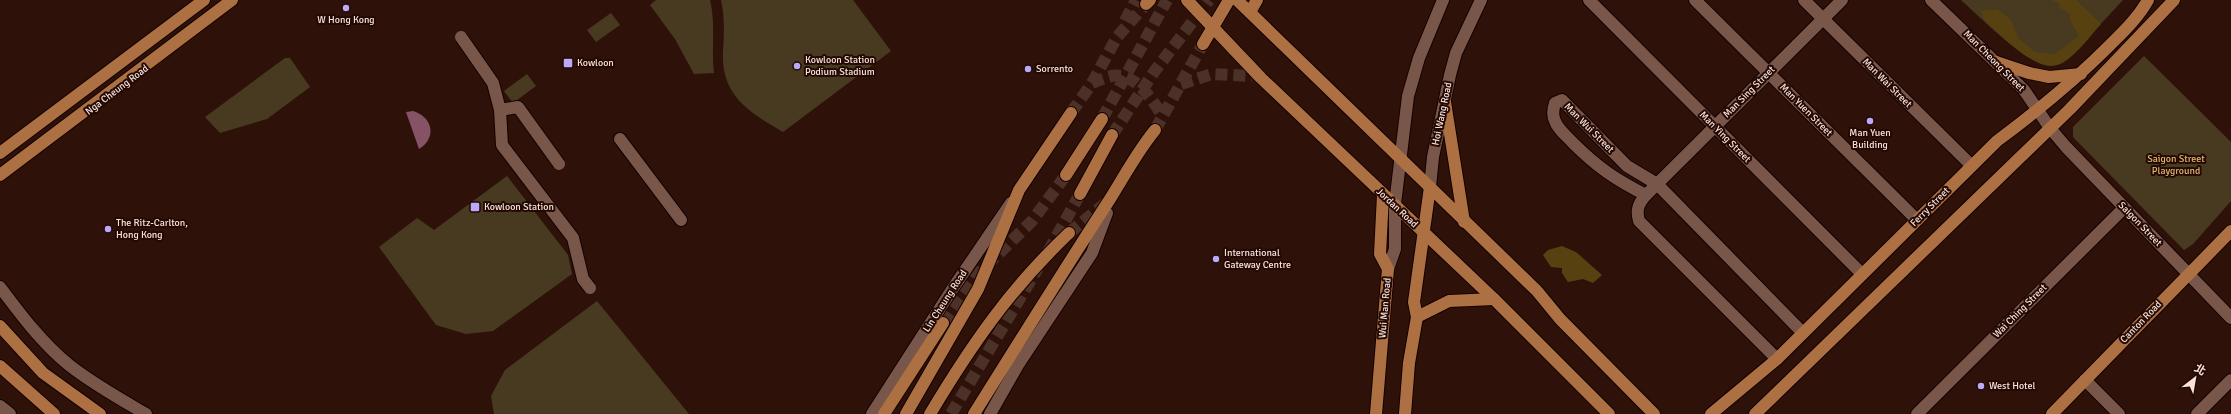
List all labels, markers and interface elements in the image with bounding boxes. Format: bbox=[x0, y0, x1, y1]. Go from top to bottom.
marker: W Hong Kong bbox=[341, 3, 351, 13]
place label: W Hong Kong bbox=[317, 14, 375, 26]
street label: Man Cheong Street bbox=[1961, 28, 2027, 94]
place label: Kowloon Station Podium Stadium bbox=[805, 54, 875, 78]
street label: Man Wai Street bbox=[1860, 56, 1915, 111]
marker: Kowloon bbox=[562, 57, 574, 69]
place label: Kowloon bbox=[577, 57, 614, 69]
marker: Kowloon Station Podium Stadium bbox=[792, 61, 802, 71]
street label: Nga Cheung Road bbox=[83, 62, 151, 118]
place label: Sorrento bbox=[1036, 63, 1073, 75]
street label: Man Sing Street bbox=[1721, 63, 1778, 120]
marker: Sorrento bbox=[1023, 64, 1033, 74]
street label: Hoi Wang Road bbox=[1429, 81, 1455, 147]
street label: Man Yuen Street bbox=[1777, 81, 1835, 139]
street label: Man Wui Street bbox=[1562, 101, 1617, 156]
street label: Man Ying Street bbox=[1697, 109, 1753, 165]
marker: Man Yuen Building bbox=[1865, 116, 1875, 126]
place label: Man Yuen Building bbox=[1849, 127, 1891, 151]
park label: Saigon Street Playground bbox=[2147, 153, 2205, 177]
street label: Ferry Street bbox=[1908, 185, 1952, 229]
street label: Jordan Road bbox=[1374, 186, 1420, 230]
street label: Saigon Street bbox=[2116, 199, 2165, 249]
marker: Kowloon Station bbox=[469, 201, 481, 213]
place label: Kowloon Station bbox=[484, 201, 554, 213]
place label: The Ritz-Carlton, Hong Kong bbox=[116, 217, 188, 241]
marker: The Ritz-Carlton, Hong Kong bbox=[103, 224, 113, 234]
place label: International Gateway Centre bbox=[1224, 247, 1291, 271]
marker: International Gateway Centre bbox=[1211, 254, 1221, 264]
street label: Lin Cheung Road bbox=[920, 268, 970, 334]
street label: Wui Man Road bbox=[1376, 277, 1394, 339]
street label: Wai Ching Street bbox=[1991, 281, 2050, 340]
street label: Canton Road bbox=[2118, 298, 2164, 346]
north arrow bbox=[2175, 358, 2215, 398]
text: 北 bbox=[2192, 361, 2208, 378]
place label: West Hotel bbox=[1989, 380, 2035, 392]
marker: West Hotel bbox=[1976, 381, 1986, 391]

